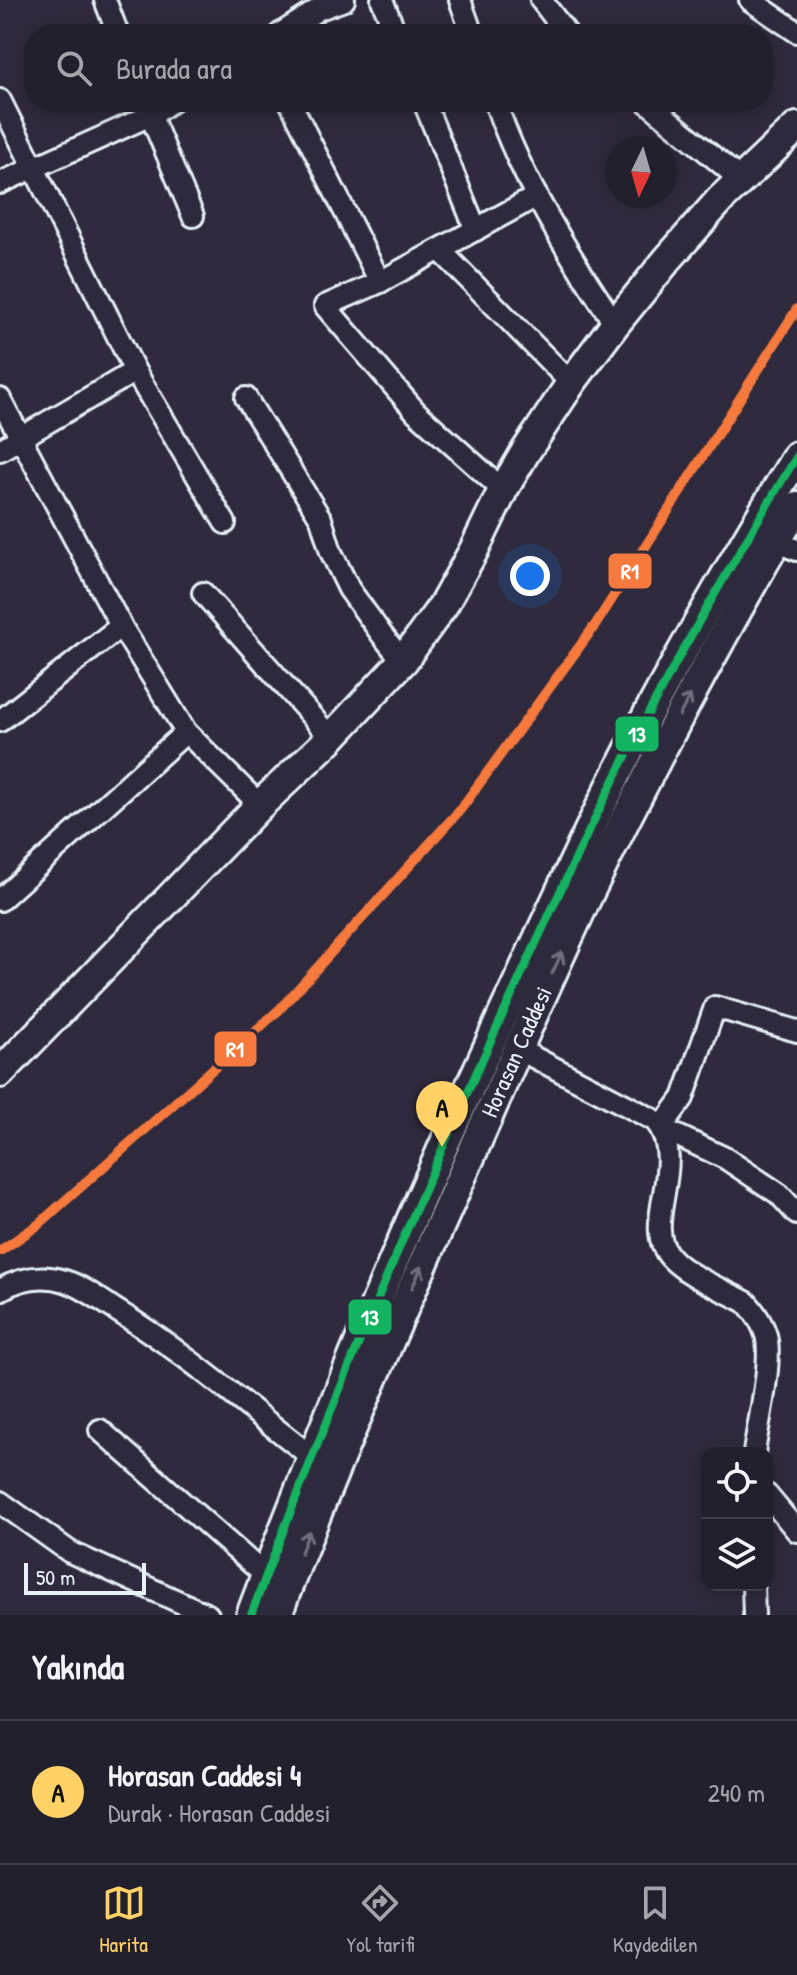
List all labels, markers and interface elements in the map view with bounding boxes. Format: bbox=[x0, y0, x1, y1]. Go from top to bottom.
search box bbox=[24, 24, 773, 112]
icon: search bbox=[52, 46, 96, 90]
text: Burada ara bbox=[116, 48, 232, 88]
north arrow bbox=[605, 136, 677, 208]
line badge: R1 bbox=[607, 552, 653, 590]
your location bbox=[510, 556, 550, 596]
text: R1 bbox=[621, 556, 639, 586]
one-way arrow bbox=[677, 694, 693, 717]
line badge: 13 bbox=[614, 715, 660, 753]
text: 13 bbox=[628, 719, 646, 749]
one-way arrow bbox=[550, 951, 565, 975]
street label: Horasan Caddesi bbox=[473, 981, 559, 1122]
line badge: R1 bbox=[213, 1030, 258, 1068]
text: R1 bbox=[226, 1034, 244, 1064]
pin: A bbox=[416, 1081, 468, 1147]
one-way arrow bbox=[410, 1265, 425, 1290]
line badge: 13 bbox=[347, 1298, 393, 1336]
text: 13 bbox=[361, 1302, 379, 1332]
map controls bbox=[701, 1447, 773, 1591]
button: locate bbox=[701, 1447, 773, 1519]
button: layers bbox=[701, 1519, 773, 1591]
one-way arrow bbox=[299, 1530, 313, 1555]
scale bar bbox=[24, 1559, 146, 1595]
text: 50 m bbox=[36, 1562, 75, 1592]
text: Yakında bbox=[32, 1644, 124, 1690]
text: Horasan Caddesi 4 bbox=[108, 1755, 301, 1795]
text: A bbox=[52, 1775, 64, 1810]
text: 240 m bbox=[708, 1775, 765, 1810]
text: Durak · Horasan Caddesi bbox=[108, 1795, 331, 1830]
tab: Harita bbox=[99, 1881, 148, 1959]
tab: Yol tarifi bbox=[346, 1881, 414, 1959]
tab: Kaydedilen bbox=[613, 1881, 698, 1959]

